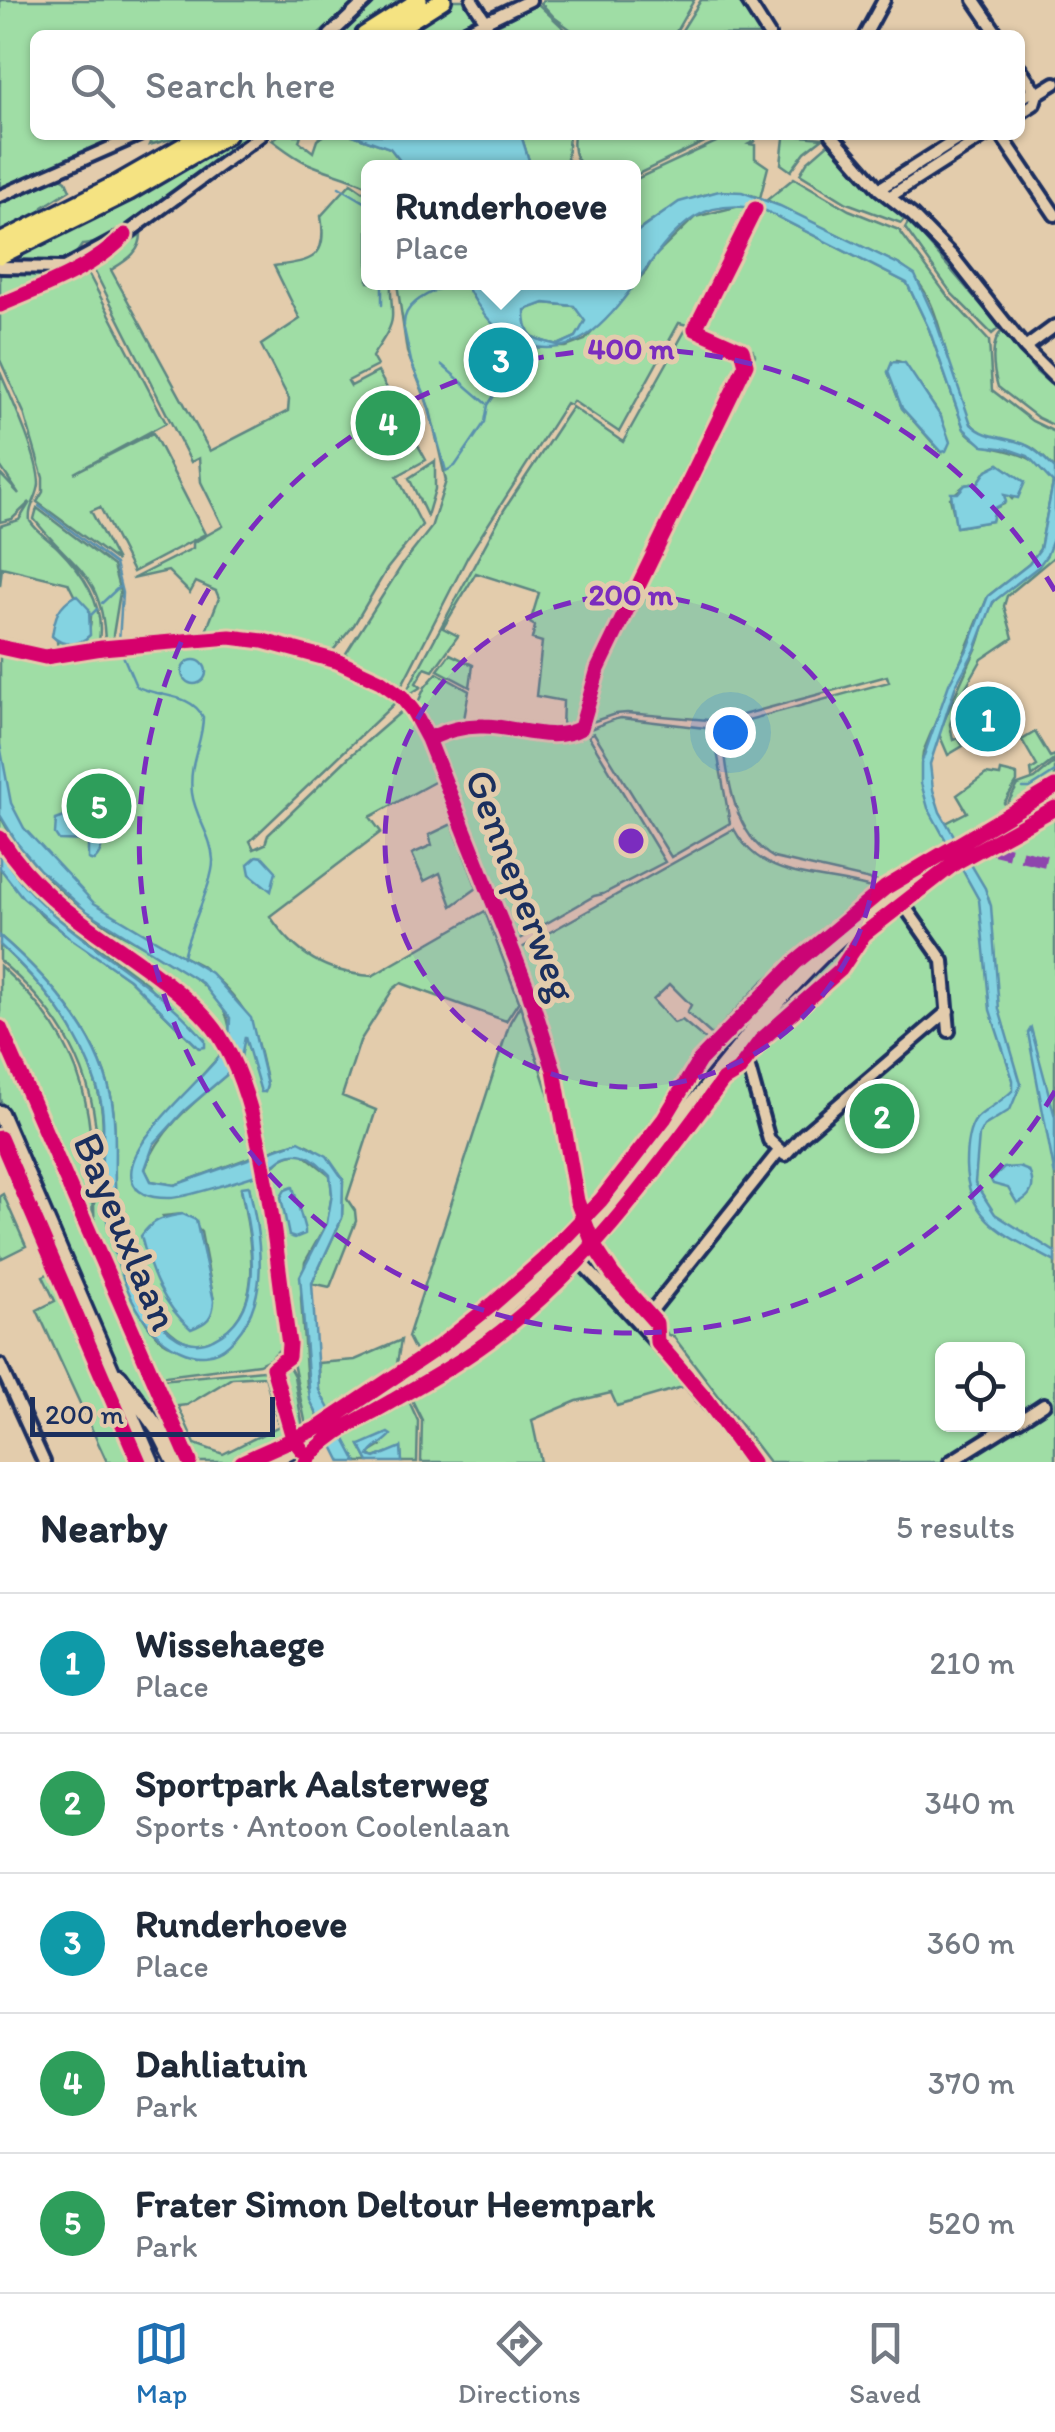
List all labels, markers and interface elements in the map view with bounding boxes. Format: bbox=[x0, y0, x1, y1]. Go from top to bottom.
search box bbox=[30, 30, 1025, 140]
icon: search bbox=[65, 58, 120, 113]
text: Search here bbox=[145, 62, 336, 108]
popup bbox=[361, 160, 641, 290]
text: Runderhoeve bbox=[395, 183, 607, 229]
text: Place bbox=[395, 229, 469, 267]
pin: 3 bbox=[468, 322, 534, 398]
text: 400 m bbox=[588, 330, 675, 367]
pin: 4 bbox=[356, 386, 420, 460]
text: 200 m bbox=[589, 576, 674, 613]
pin: 1 bbox=[956, 682, 1020, 756]
your location bbox=[705, 707, 756, 758]
street label: Genneperweg bbox=[454, 762, 589, 1009]
pin: 5 bbox=[66, 768, 132, 844]
centre of rings bbox=[613, 823, 649, 859]
pin: 2 bbox=[850, 1078, 914, 1154]
street label: Bayeuxlaan bbox=[62, 1125, 191, 1338]
map controls bbox=[935, 1342, 1025, 1432]
button: locate bbox=[935, 1342, 1025, 1432]
scale bar bbox=[30, 1392, 275, 1436]
text: 200 m bbox=[45, 1397, 124, 1431]
text: Nearby bbox=[40, 1502, 167, 1553]
text: 5 results bbox=[896, 1508, 1015, 1546]
text: Wissehaege bbox=[135, 1621, 325, 1667]
text: 1 bbox=[65, 1644, 80, 1682]
text: 210 m bbox=[929, 1644, 1015, 1682]
text: Place bbox=[135, 1667, 209, 1705]
text: Sportpark Aalsterweg bbox=[135, 1761, 488, 1807]
text: 2 bbox=[64, 1784, 81, 1822]
text: 340 m bbox=[925, 1784, 1015, 1822]
text: Sports · Antoon Coolenlaan bbox=[135, 1807, 510, 1845]
text: Runderhoeve bbox=[135, 1901, 347, 1947]
text: 3 bbox=[64, 1924, 81, 1962]
text: 360 m bbox=[927, 1924, 1015, 1962]
text: Place bbox=[135, 1947, 209, 1985]
text: Dahliatuin bbox=[135, 2041, 307, 2087]
text: 4 bbox=[63, 2064, 82, 2102]
text: 370 m bbox=[928, 2064, 1015, 2102]
text: Park bbox=[135, 2087, 198, 2125]
text: Frater Simon Deltour Heempark bbox=[135, 2181, 655, 2227]
text: 5 bbox=[64, 2204, 81, 2242]
text: 520 m bbox=[928, 2204, 1015, 2242]
text: Park bbox=[135, 2227, 198, 2265]
tab: Map bbox=[134, 2316, 189, 2410]
tab: Directions bbox=[458, 2316, 581, 2410]
tab: Saved bbox=[849, 2316, 921, 2410]

